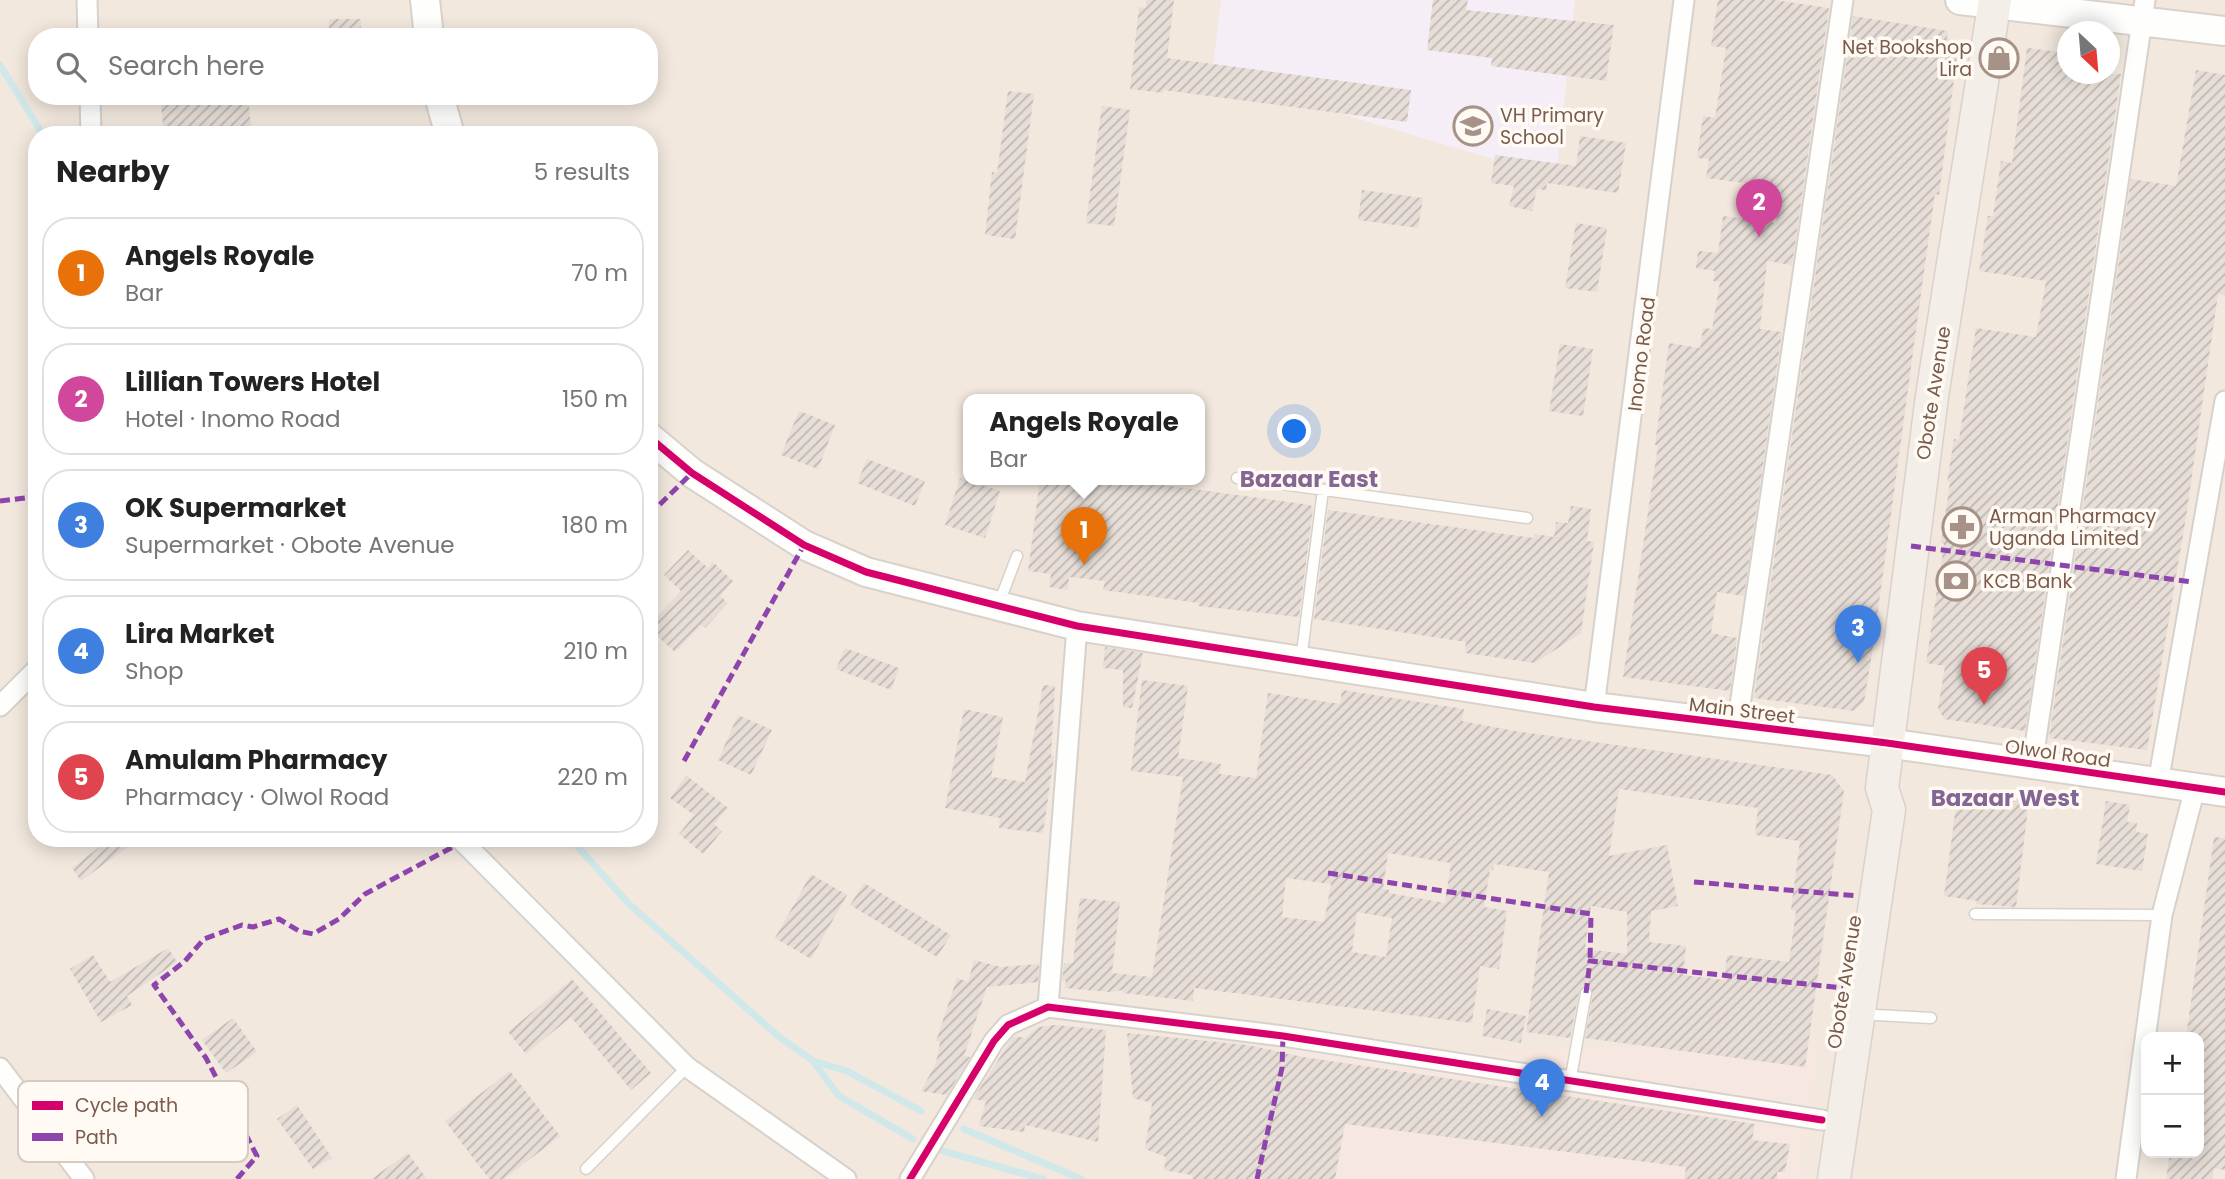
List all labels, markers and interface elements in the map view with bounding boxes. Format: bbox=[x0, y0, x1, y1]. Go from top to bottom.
north arrow bbox=[2057, 21, 2120, 84]
search box bbox=[28, 28, 658, 105]
place label: Net Bookshop Lira bbox=[1842, 34, 1972, 83]
shop icon: Net Bookshop Lira bbox=[1978, 37, 2020, 79]
icon: search bbox=[52, 48, 90, 86]
text: Search here bbox=[108, 48, 265, 84]
place label: VH Primary School bbox=[1500, 102, 1604, 151]
school or university icon: VH Primary School bbox=[1452, 105, 1494, 147]
text: Nearby bbox=[56, 150, 170, 193]
text: 5 results bbox=[534, 156, 630, 188]
pin: 2 bbox=[1736, 179, 1782, 237]
text: Angels Royale bbox=[125, 238, 314, 274]
text: 1 bbox=[77, 257, 85, 289]
text: 70 m bbox=[571, 257, 628, 289]
text: Bar bbox=[125, 277, 163, 309]
street label: Inomo Road bbox=[1621, 295, 1662, 413]
street label: Obote Avenue bbox=[1910, 324, 1957, 462]
text: Lillian Towers Hotel bbox=[125, 364, 380, 400]
text: 2 bbox=[74, 383, 88, 415]
text: 150 m bbox=[562, 383, 628, 415]
popup bbox=[963, 394, 1205, 485]
text: Hotel · Inomo Road bbox=[125, 403, 341, 435]
text: Angels Royale bbox=[989, 404, 1179, 440]
your location bbox=[1277, 414, 1311, 448]
text: Bar bbox=[989, 443, 1028, 475]
district label: Bazaar East bbox=[1240, 463, 1378, 495]
text: OK Supermarket bbox=[125, 490, 346, 526]
place label: Arman Pharmacy Uganda Limited bbox=[1989, 503, 2157, 552]
pharmacy icon: Arman Pharmacy Uganda Limited bbox=[1941, 506, 1983, 548]
pin: 1 bbox=[1061, 507, 1107, 565]
text: 3 bbox=[74, 509, 88, 541]
text: 180 m bbox=[562, 509, 628, 541]
text: Supermarket · Obote Avenue bbox=[125, 529, 455, 561]
bank icon: KCB Bank bbox=[1935, 560, 1977, 602]
place label: KCB Bank bbox=[1983, 568, 2072, 595]
pin: 3 bbox=[1835, 605, 1881, 663]
text: Lira Market bbox=[125, 616, 275, 652]
text: 4 bbox=[73, 635, 89, 667]
text: 210 m bbox=[563, 635, 628, 667]
pin: 5 bbox=[1961, 647, 2007, 705]
text: Shop bbox=[125, 655, 184, 687]
street label: Main Street bbox=[1687, 691, 1797, 730]
street label: Olwol Road bbox=[2003, 733, 2113, 774]
text: Amulam Pharmacy bbox=[125, 742, 387, 778]
text: 5 bbox=[74, 761, 88, 793]
text: 220 m bbox=[557, 761, 628, 793]
text: Pharmacy · Olwol Road bbox=[125, 781, 389, 813]
district label: Bazaar West bbox=[1931, 782, 2079, 814]
street label: Obote Avenue bbox=[1821, 913, 1868, 1051]
map controls bbox=[2141, 1032, 2204, 1158]
button: + bbox=[2141, 1032, 2204, 1095]
pin: 4 bbox=[1519, 1059, 1565, 1117]
legend bbox=[18, 1081, 248, 1162]
text: Cycle path bbox=[75, 1092, 178, 1119]
button: − bbox=[2141, 1095, 2204, 1158]
text: Path bbox=[75, 1124, 118, 1151]

